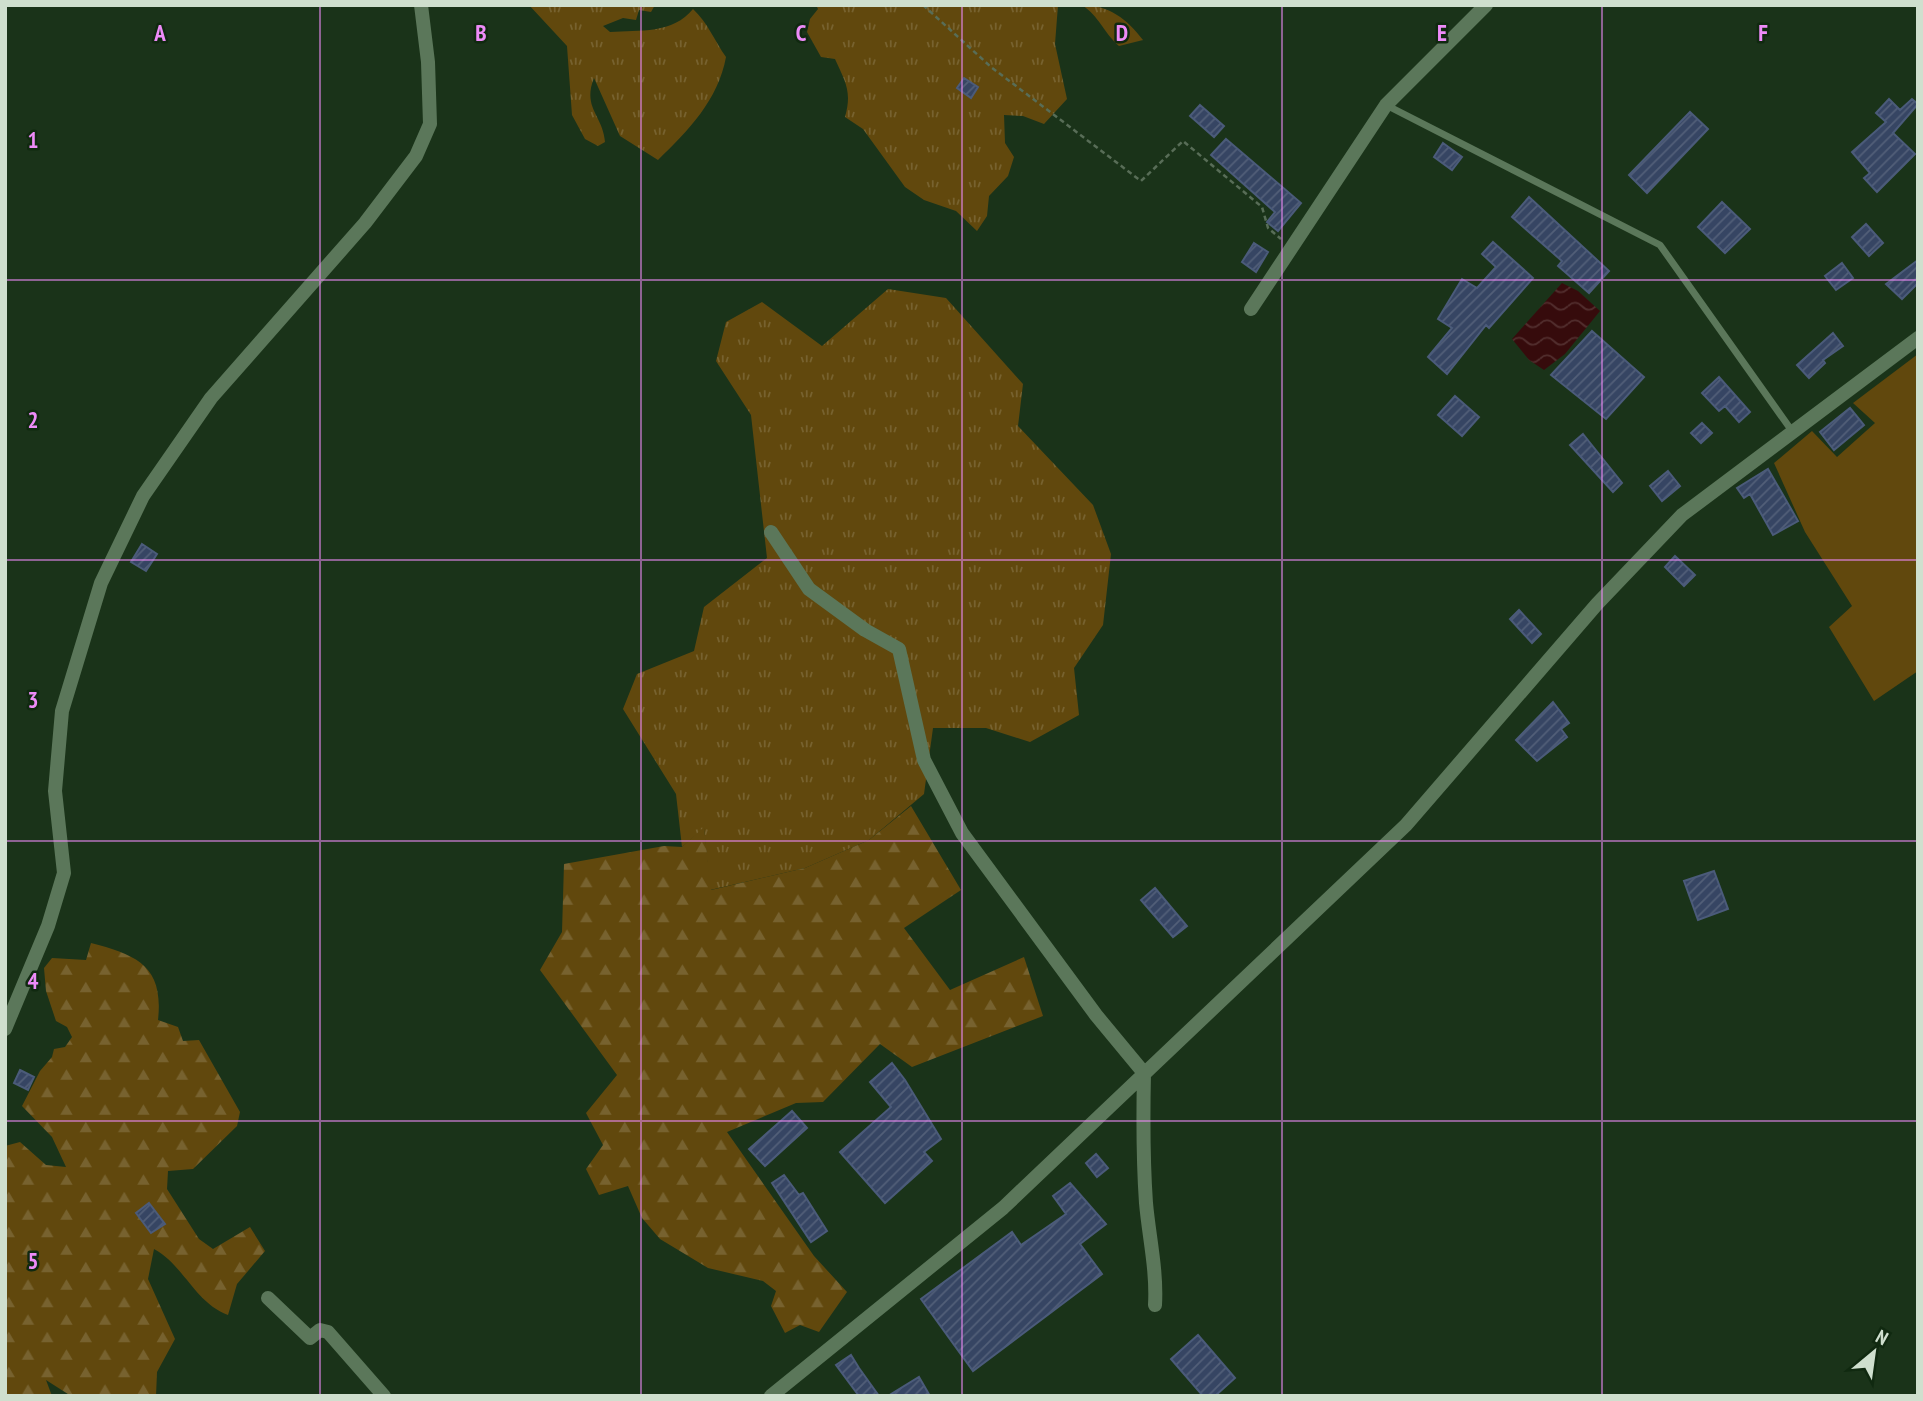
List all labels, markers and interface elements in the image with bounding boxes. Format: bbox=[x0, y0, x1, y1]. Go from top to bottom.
text: A bbox=[153, 18, 166, 47]
text: B bbox=[475, 18, 487, 47]
text: C bbox=[796, 18, 807, 47]
text: D bbox=[1116, 18, 1128, 47]
text: E bbox=[1437, 18, 1447, 47]
text: F bbox=[1758, 18, 1768, 47]
text: 1 bbox=[28, 125, 39, 154]
text: 2 bbox=[28, 405, 39, 434]
text: 3 bbox=[28, 685, 39, 714]
text: 4 bbox=[28, 966, 39, 995]
text: 5 bbox=[28, 1246, 39, 1275]
north arrow bbox=[1839, 1317, 1909, 1387]
text: N bbox=[1872, 1324, 1893, 1350]

